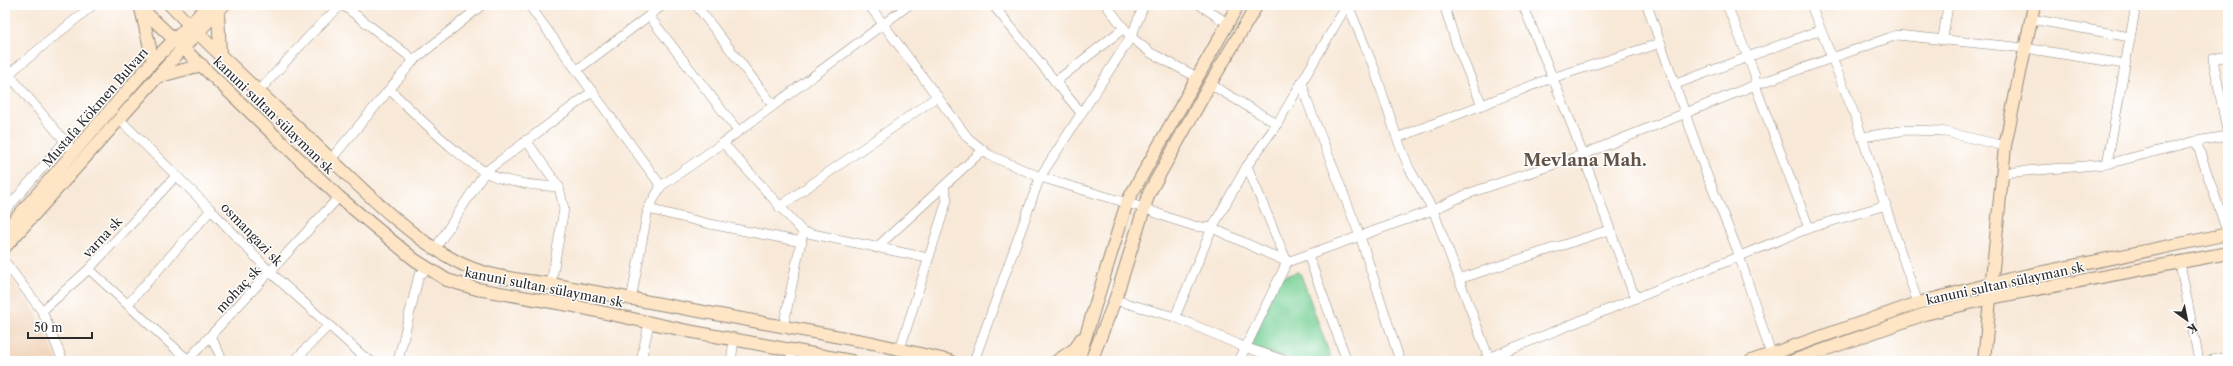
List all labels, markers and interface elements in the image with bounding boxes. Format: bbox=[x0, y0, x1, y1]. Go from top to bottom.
street label: Mustafa Kökmen Bulvarı bbox=[39, 44, 151, 170]
street label: kanuni sultan sülayman sk bbox=[210, 53, 338, 177]
district label: Mevlana Mah. bbox=[1523, 150, 1647, 170]
street label: osmangazi sk bbox=[218, 199, 286, 269]
street label: varna sk bbox=[78, 213, 125, 262]
street label: kanuni sultan sülayman sk bbox=[1924, 258, 2086, 308]
street label: mohaç sk bbox=[212, 262, 264, 316]
street label: kanuni sultan sülayman sk bbox=[463, 264, 625, 310]
north arrow bbox=[2167, 300, 2207, 340]
scale bar bbox=[28, 314, 92, 340]
text: 50 m bbox=[34, 320, 63, 335]
text: K bbox=[2184, 320, 2200, 337]

